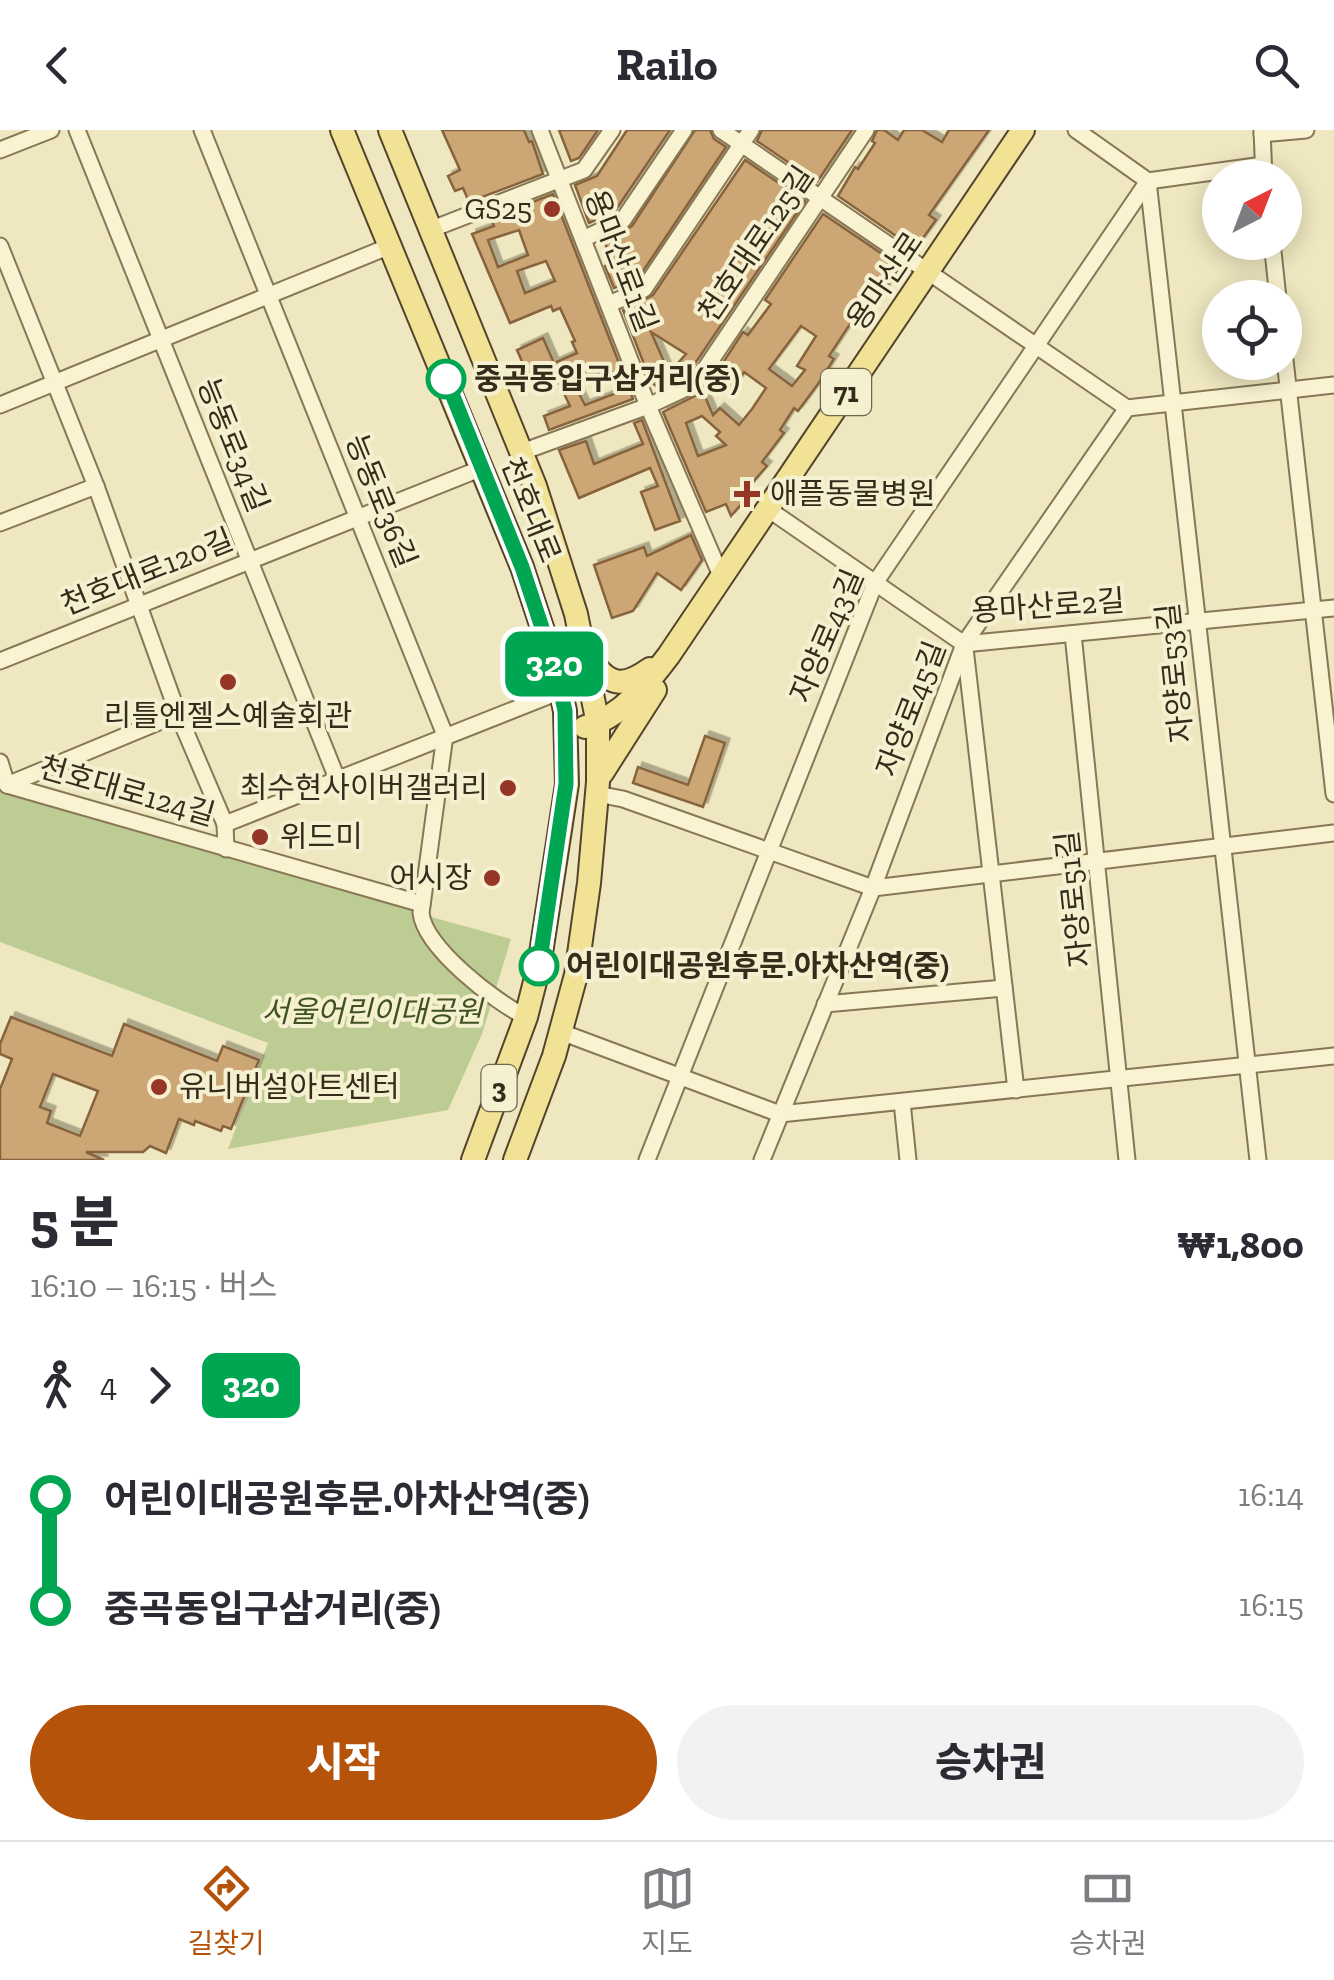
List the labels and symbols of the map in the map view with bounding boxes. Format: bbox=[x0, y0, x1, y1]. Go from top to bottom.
street label: 천호대로125길 bbox=[691, 159, 821, 329]
north arrow bbox=[1202, 160, 1302, 260]
street label: 용마산로1길 bbox=[577, 185, 665, 337]
place label: GS25 bbox=[464, 191, 532, 227]
marker: GS25 bbox=[541, 198, 563, 220]
street label: 용마산로 bbox=[839, 225, 931, 337]
marker: 중곡동입구삼거리(중) bbox=[427, 360, 465, 398]
place label: 중곡동입구삼거리(중) bbox=[474, 361, 740, 397]
road number: 71 bbox=[821, 369, 871, 415]
street label: 능동로34길 bbox=[190, 373, 276, 517]
street label: 능동로36길 bbox=[338, 429, 424, 573]
street label: 천호대로 bbox=[494, 452, 568, 568]
place label: 애플동물병원 bbox=[770, 476, 936, 512]
marker: 애플동물병원 bbox=[734, 481, 760, 507]
street label: 천호대로120길 bbox=[56, 521, 238, 623]
street label: 자양로43길 bbox=[783, 564, 871, 708]
street label: 용마산로2길 bbox=[970, 583, 1126, 629]
street label: 자양로53길 bbox=[1150, 601, 1200, 745]
line badge: 320 bbox=[496, 632, 612, 696]
street label: 자양로45길 bbox=[869, 636, 953, 782]
marker: 리틀엔젤스예술회관 bbox=[217, 671, 239, 693]
place label: 리틀엔젤스예술회관 bbox=[104, 698, 352, 734]
street label: 천호대로124길 bbox=[35, 749, 219, 833]
place label: 최수현사이버갤러리 bbox=[240, 770, 488, 806]
marker: 최수현사이버갤러리 bbox=[497, 777, 519, 799]
place label: 위드미 bbox=[280, 819, 363, 855]
marker: 위드미 bbox=[249, 826, 271, 848]
street label: 자양로51길 bbox=[1049, 829, 1099, 969]
place label: 어시장 bbox=[389, 860, 472, 896]
marker: 어시장 bbox=[481, 867, 503, 889]
marker: 어린이대공원후문.아차산역(중) bbox=[520, 947, 558, 985]
place label: 어린이대공원후문.아차산역(중) bbox=[566, 948, 949, 984]
park label: 서울어린이대공원 bbox=[262, 994, 485, 1030]
road number: 3 bbox=[482, 1065, 516, 1111]
place label: 유니버설아트센터 bbox=[179, 1069, 400, 1105]
marker: 유니버설아트센터 bbox=[148, 1076, 170, 1098]

